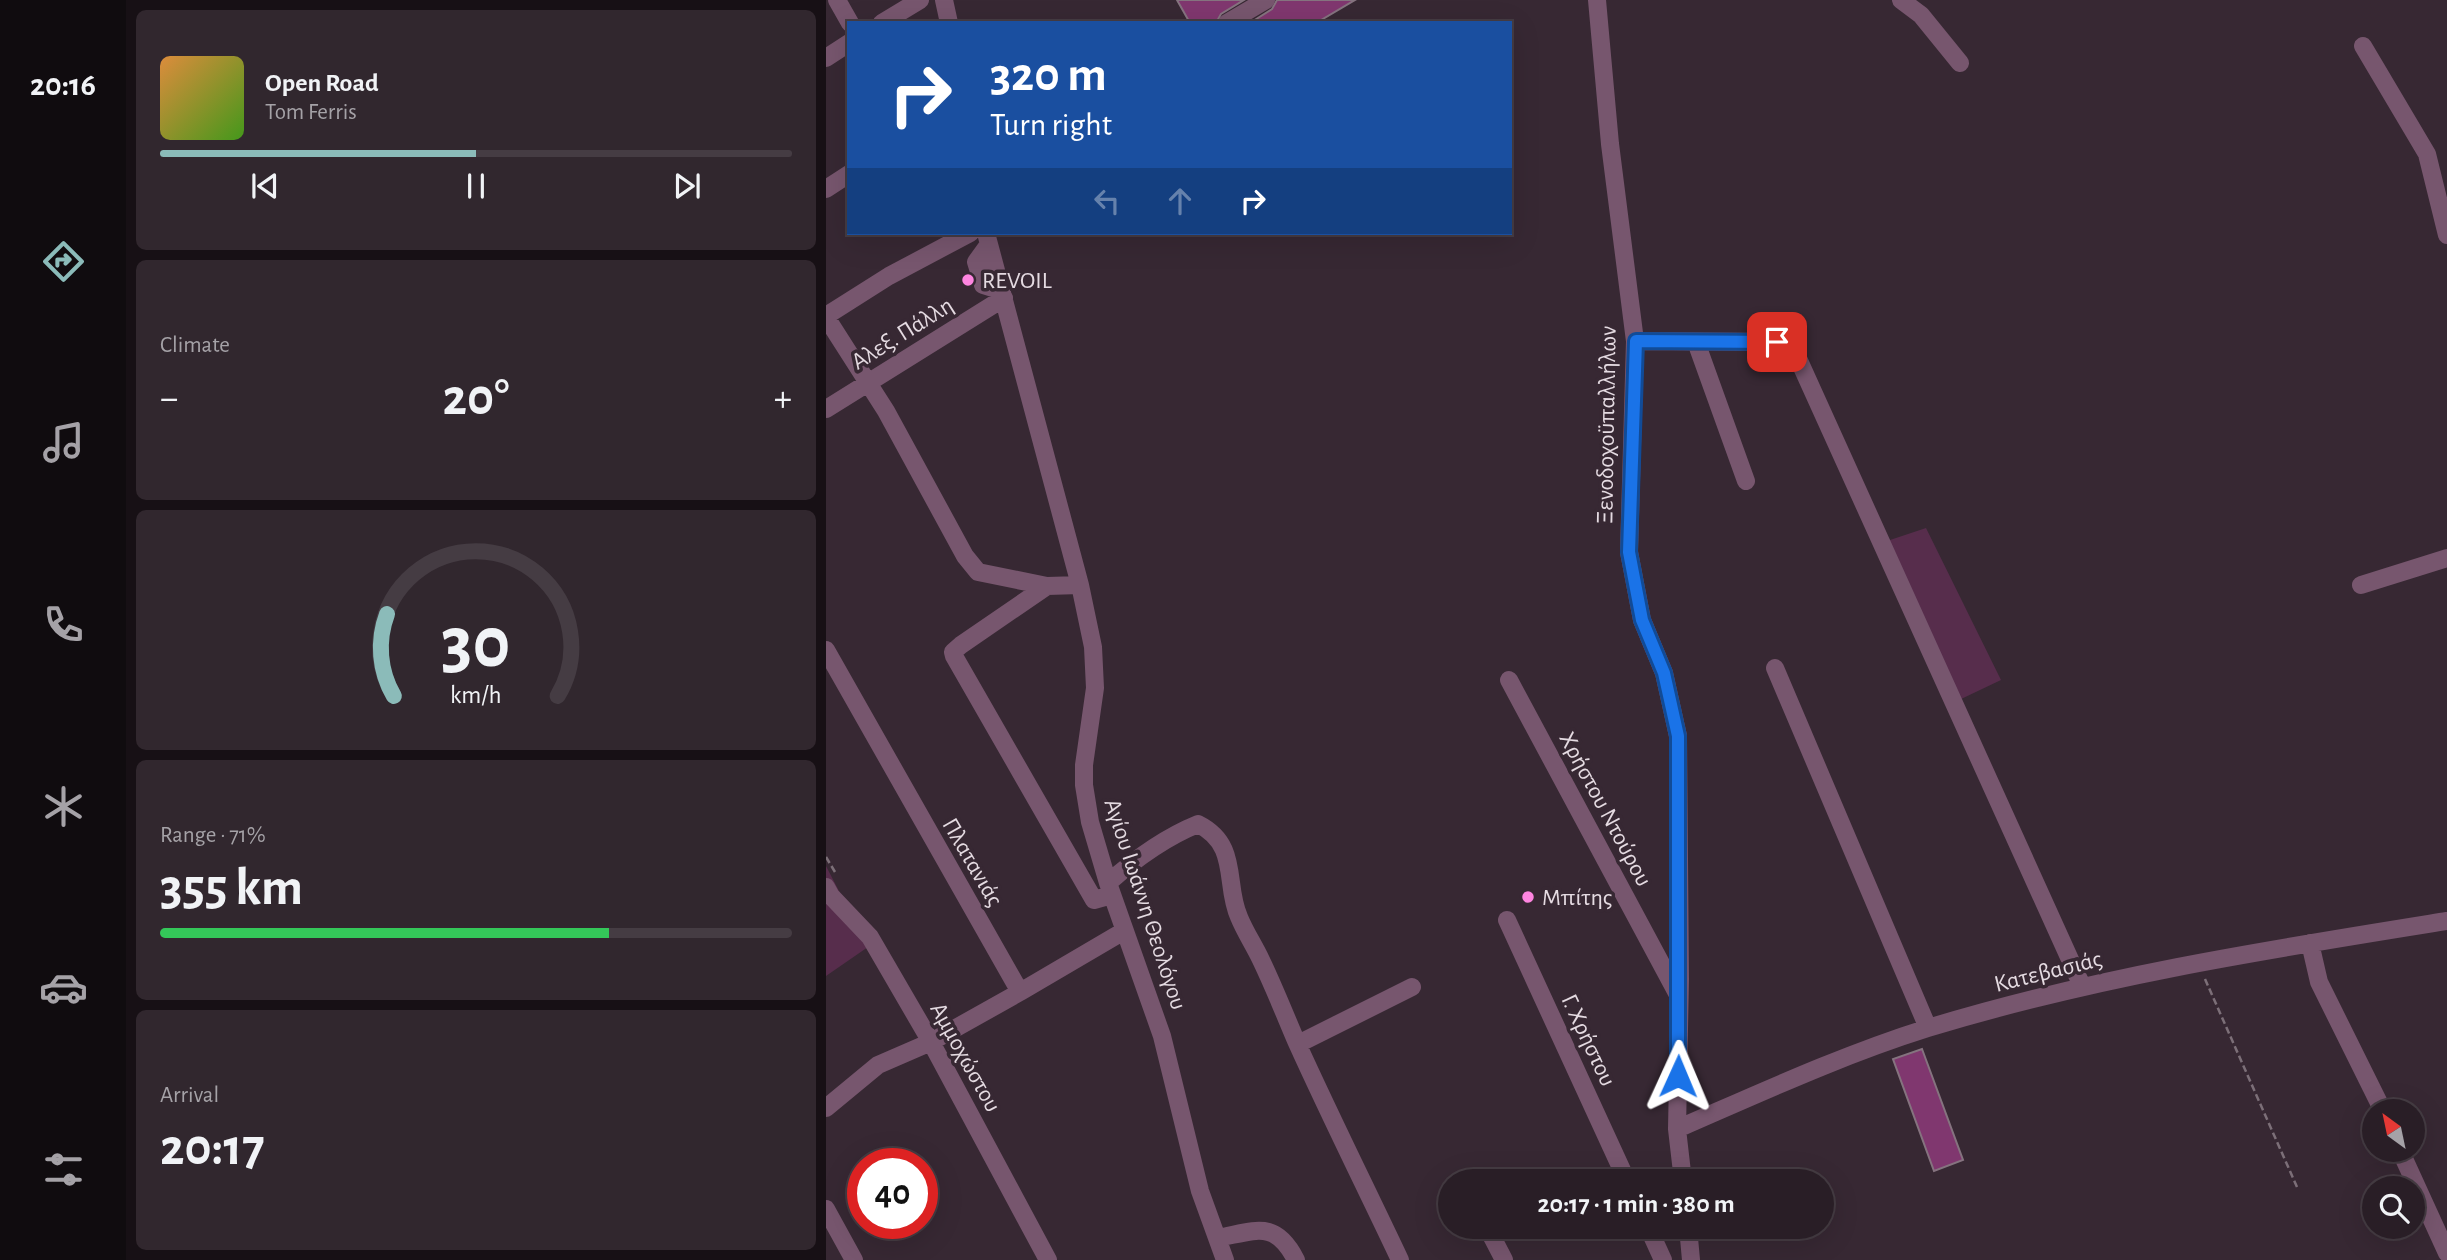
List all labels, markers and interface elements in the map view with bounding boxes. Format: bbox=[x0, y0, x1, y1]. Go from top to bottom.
icon: right bbox=[875, 49, 966, 140]
text: 320 m bbox=[990, 51, 1107, 100]
text: 20:16 bbox=[30, 69, 96, 101]
text: Open Road bbox=[265, 70, 379, 96]
text: Tom Ferris bbox=[265, 101, 357, 124]
text: Turn right bbox=[990, 109, 1112, 141]
icon: previous bbox=[246, 167, 284, 205]
icon: pause bbox=[457, 167, 495, 205]
icon: next bbox=[668, 167, 706, 205]
icon: left bbox=[1088, 182, 1126, 220]
icon: ahead bbox=[1161, 182, 1199, 220]
icon: right bbox=[1234, 182, 1272, 220]
icon: directions bbox=[39, 237, 88, 286]
place label: REVOIL bbox=[982, 269, 1052, 293]
marker: REVOIL bbox=[960, 272, 976, 288]
street label: Αλεξ. Πάλλη bbox=[847, 293, 958, 375]
pin bbox=[1747, 312, 1807, 372]
icon: arrive bbox=[1758, 323, 1796, 361]
street label: Ξενοδοχοϋπαλλήλων bbox=[1593, 326, 1621, 524]
text: Climate bbox=[160, 334, 230, 357]
text: 20° bbox=[443, 372, 509, 424]
text: − bbox=[160, 380, 178, 418]
text: + bbox=[774, 380, 792, 418]
icon: music bbox=[39, 418, 88, 467]
icon: phone bbox=[39, 600, 88, 649]
text: 30 bbox=[441, 608, 511, 681]
text: km/h bbox=[450, 683, 502, 708]
street label: Χρήστου Ντούρου bbox=[1554, 728, 1656, 890]
icon: climate bbox=[39, 782, 88, 831]
street label: Αγίου Ιωάννη Θεολόγου bbox=[1100, 796, 1190, 1013]
street label: Πλατανιάς bbox=[937, 814, 1007, 911]
text: Range · 71% bbox=[160, 824, 266, 847]
text: 355 km bbox=[160, 862, 303, 914]
place label: Μπίτης bbox=[1542, 886, 1612, 910]
marker: Μπίτης bbox=[1520, 889, 1536, 905]
street label: Κατεβασιάς bbox=[1992, 947, 2105, 997]
icon: car bbox=[39, 963, 88, 1012]
street label: Γ. Χρήστου bbox=[1556, 991, 1620, 1090]
street label: Αμμοχώστου bbox=[925, 999, 1005, 1116]
position arrow bbox=[1641, 1039, 1715, 1113]
text: Arrival bbox=[160, 1084, 219, 1107]
north arrow bbox=[2362, 1099, 2426, 1162]
map controls bbox=[2362, 1099, 2425, 1239]
text: 20:17 bbox=[160, 1122, 265, 1174]
icon: filters bbox=[39, 1145, 88, 1194]
speed limit sign: 40 bbox=[847, 1148, 938, 1239]
button: search bbox=[2362, 1176, 2425, 1239]
text: 20:17 · 1 min · 380 m bbox=[1537, 1191, 1735, 1217]

